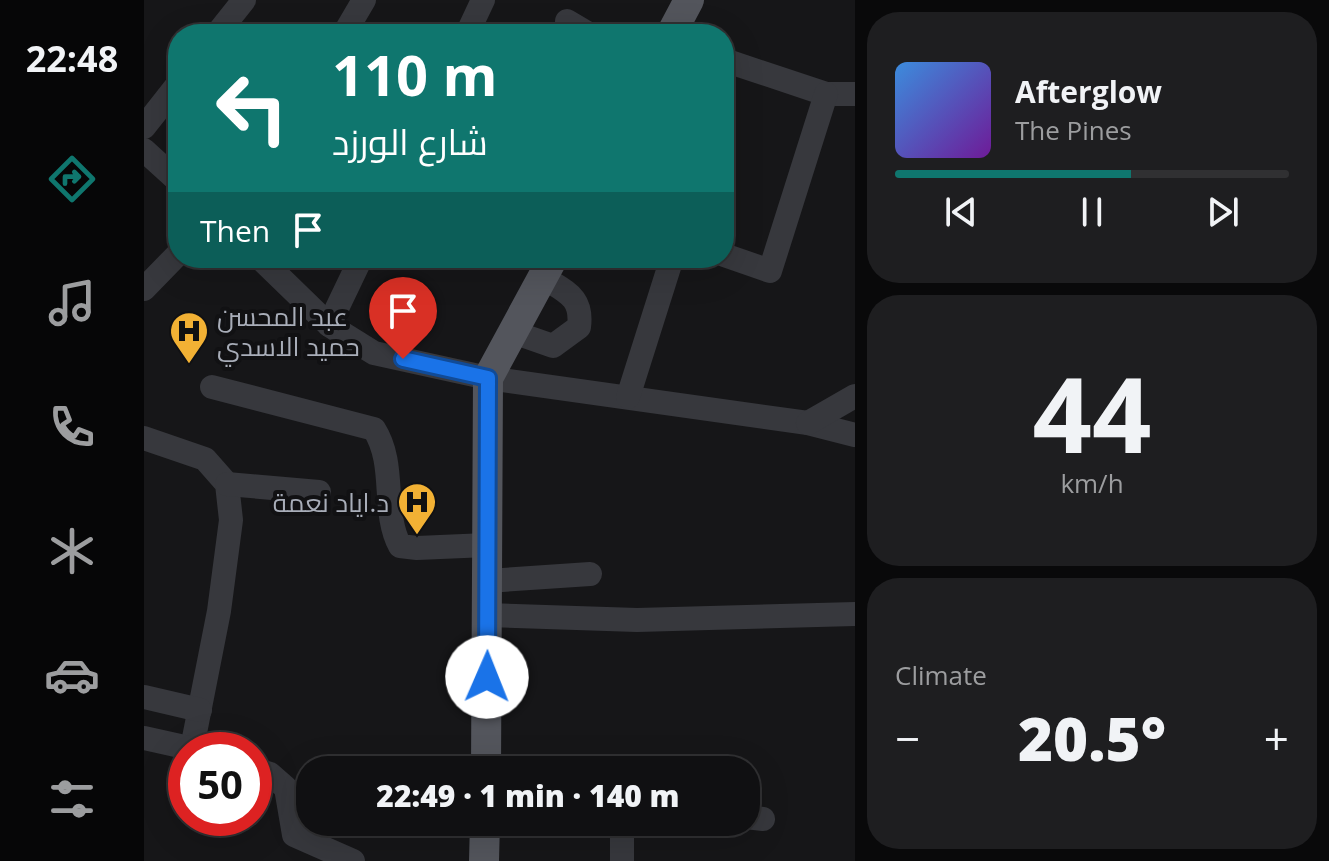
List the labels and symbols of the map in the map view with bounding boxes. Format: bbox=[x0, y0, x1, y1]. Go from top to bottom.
pin bbox=[369, 277, 437, 359]
place label: عبد المحسن حميد الاسدي bbox=[217, 298, 360, 367]
hospital icon: عبد المحسن حميد الاسدي bbox=[168, 310, 210, 365]
hospital icon: د.اياد نعمة bbox=[396, 481, 438, 536]
place label: د.اياد نعمة bbox=[273, 484, 389, 520]
position arrow bbox=[445, 635, 529, 719]
speed limit sign: 50 bbox=[168, 732, 272, 836]

